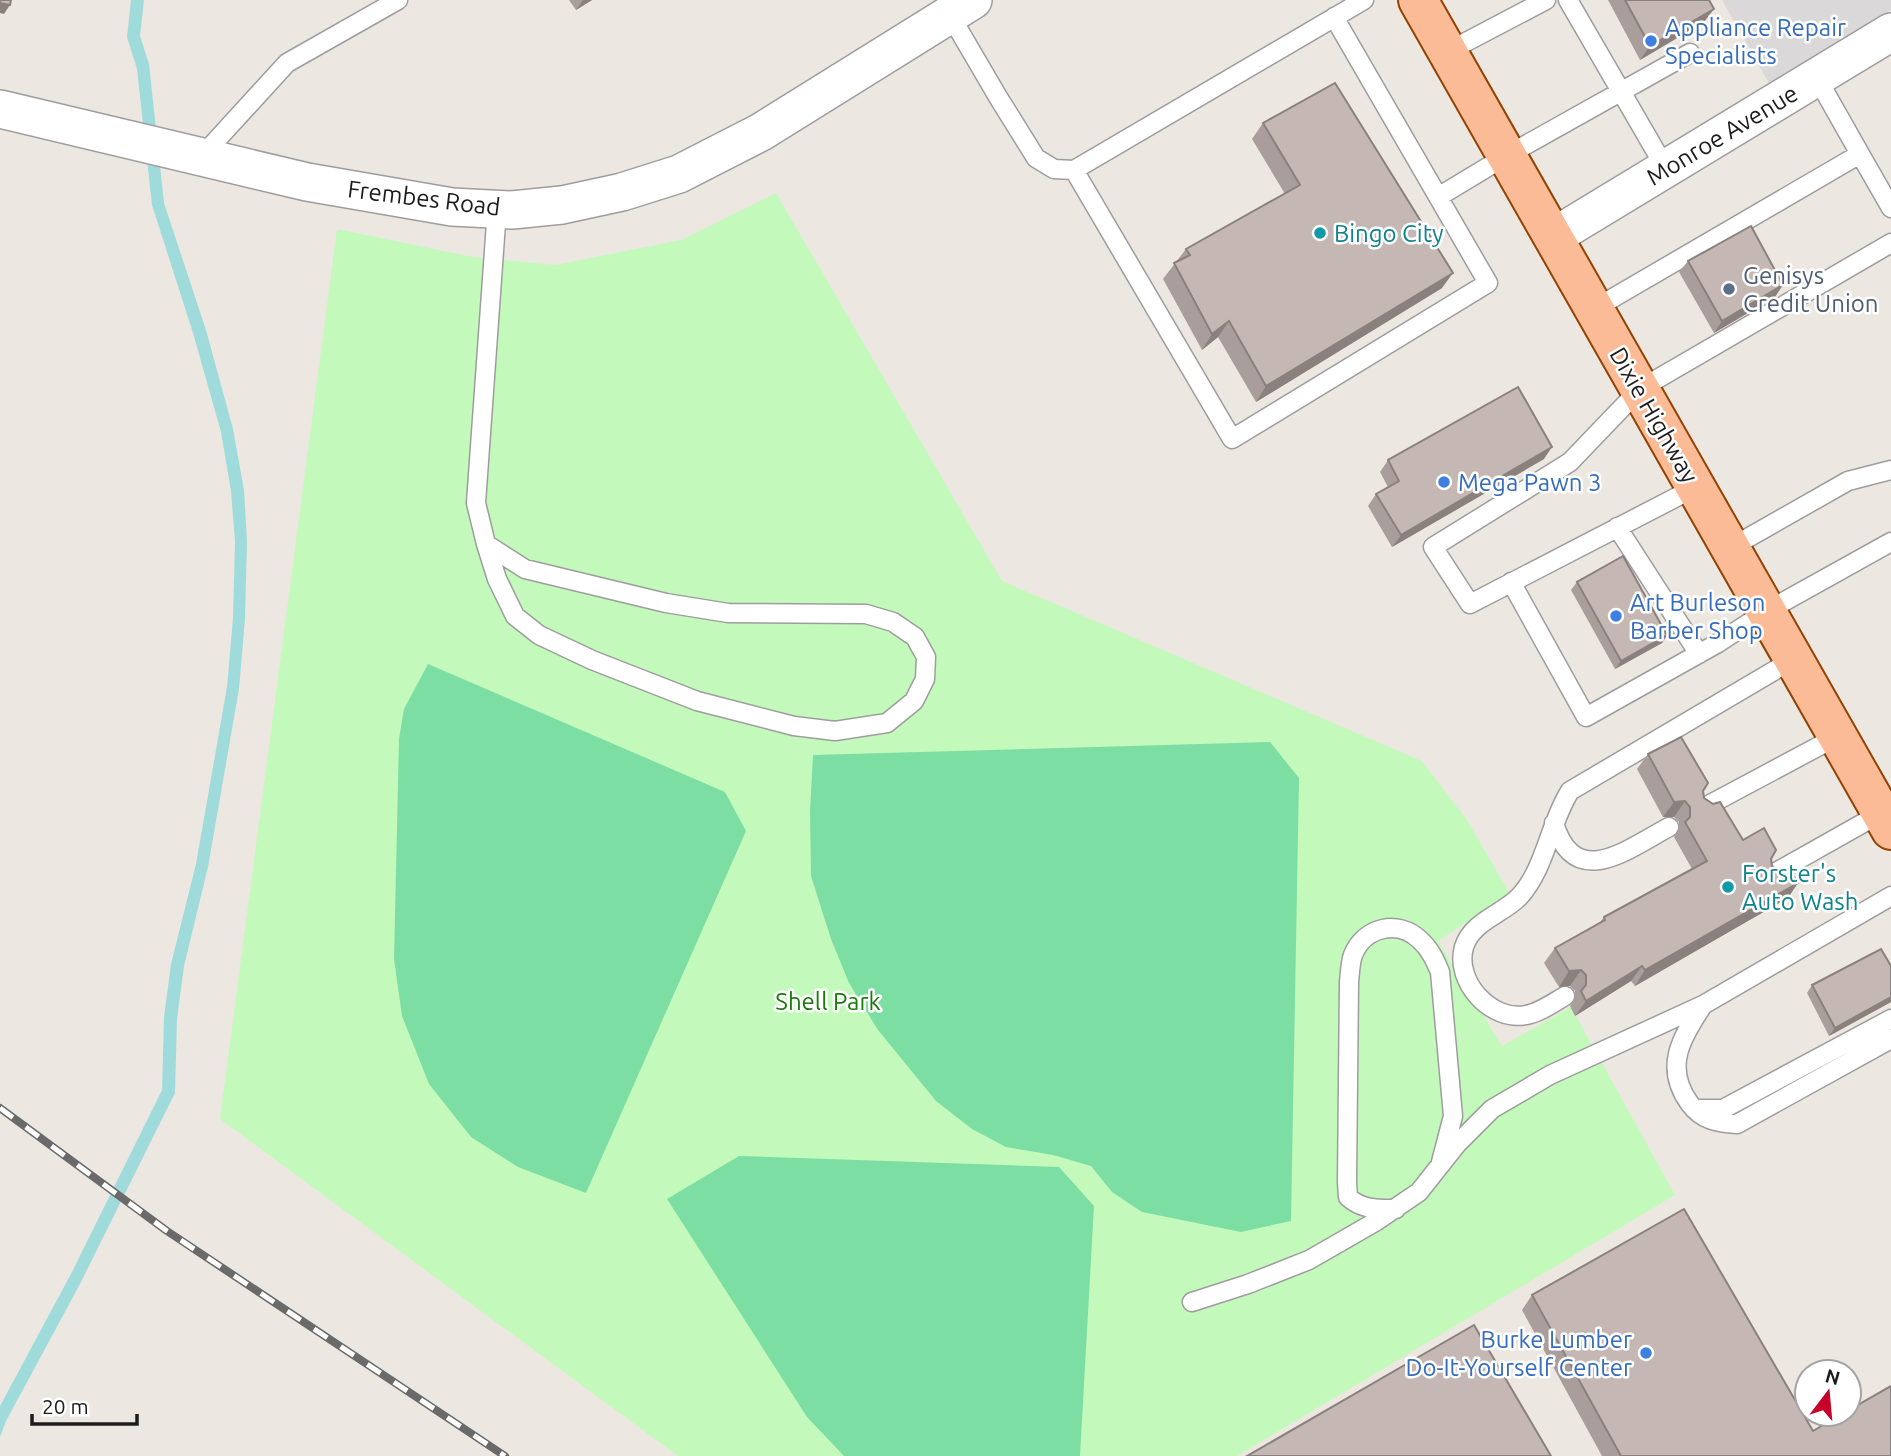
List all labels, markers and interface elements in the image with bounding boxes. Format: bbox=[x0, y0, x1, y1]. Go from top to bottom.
place label: Appliance Repair Specialists bbox=[1665, 14, 1846, 69]
marker: Appliance Repair Specialists bbox=[1643, 33, 1659, 49]
street label: Monroe Avenue bbox=[1642, 79, 1802, 191]
street label: Frembes Road bbox=[346, 175, 502, 221]
place label: Bingo City bbox=[1334, 220, 1444, 247]
marker: Bingo City bbox=[1312, 225, 1328, 241]
place label: Genisys Credit Union bbox=[1743, 262, 1879, 317]
marker: Genisys Credit Union bbox=[1721, 281, 1737, 297]
street label: Dixie Highway bbox=[1604, 342, 1704, 488]
place label: Mega Pawn 3 bbox=[1458, 469, 1602, 496]
marker: Mega Pawn 3 bbox=[1436, 474, 1452, 490]
place label: Art Burleson Barber Shop bbox=[1630, 589, 1765, 644]
marker: Art Burleson Barber Shop bbox=[1608, 608, 1624, 624]
place label: Forster's Auto Wash bbox=[1742, 860, 1858, 915]
marker: Forster's Auto Wash bbox=[1720, 879, 1736, 895]
park label: Shell Park bbox=[775, 988, 881, 1015]
place label: Burke Lumber Do-It-Yourself Center bbox=[1406, 1326, 1632, 1381]
marker: Burke Lumber Do-It-Yourself Center bbox=[1638, 1345, 1654, 1361]
north arrow bbox=[1793, 1358, 1863, 1428]
text: N bbox=[1823, 1364, 1843, 1389]
scale bar bbox=[32, 1382, 136, 1426]
text: 20 m bbox=[42, 1394, 89, 1418]

